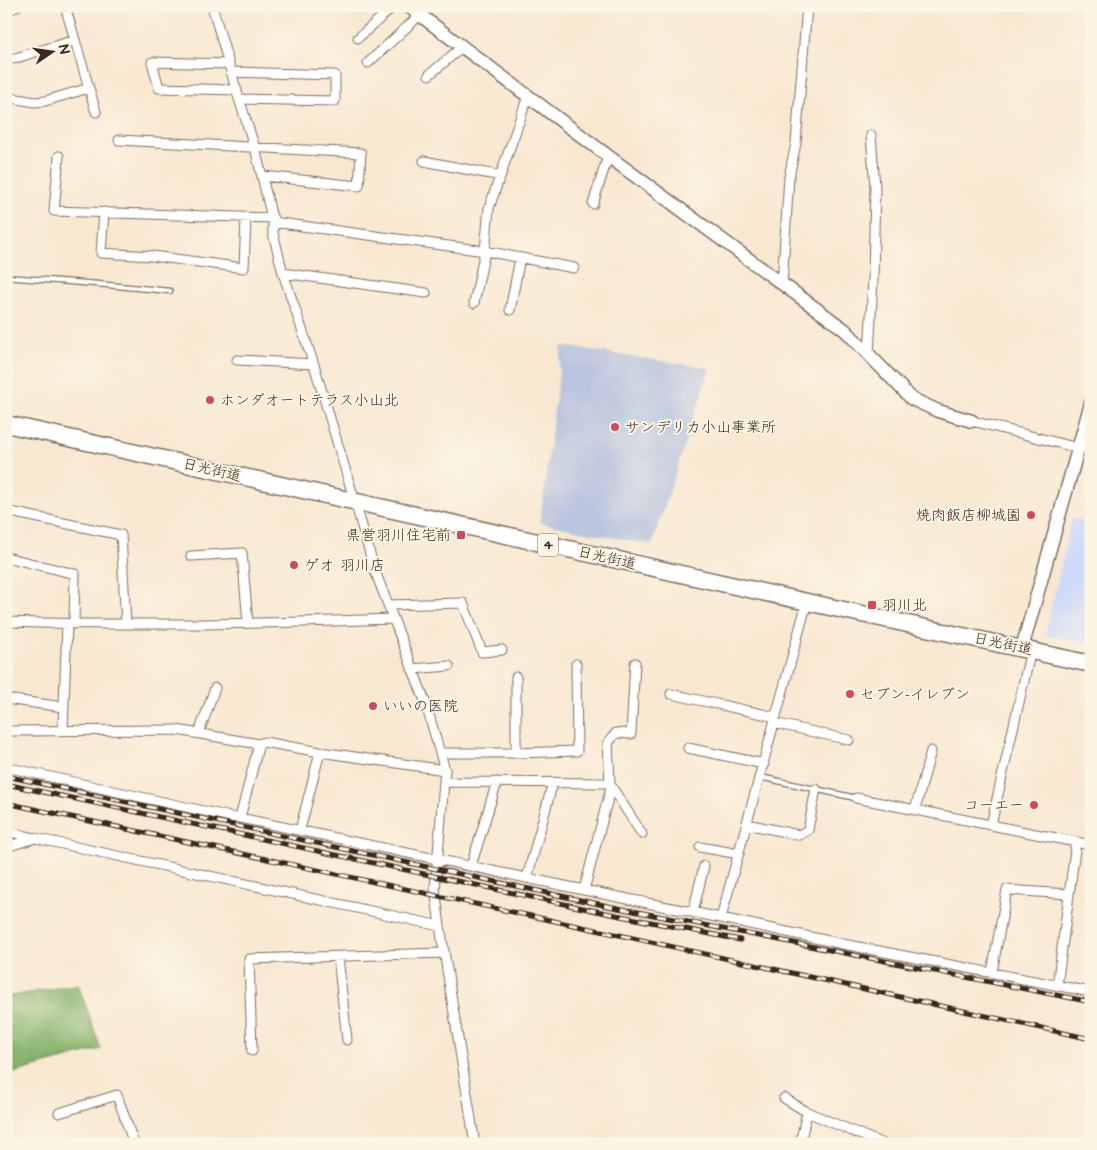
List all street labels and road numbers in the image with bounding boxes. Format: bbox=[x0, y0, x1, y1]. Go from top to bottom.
street label: 日光街道 bbox=[180, 453, 244, 487]
road number: 4 bbox=[538, 534, 558, 556]
street label: 日光街道 bbox=[575, 541, 639, 575]
street label: 日光街道 bbox=[971, 627, 1035, 661]

